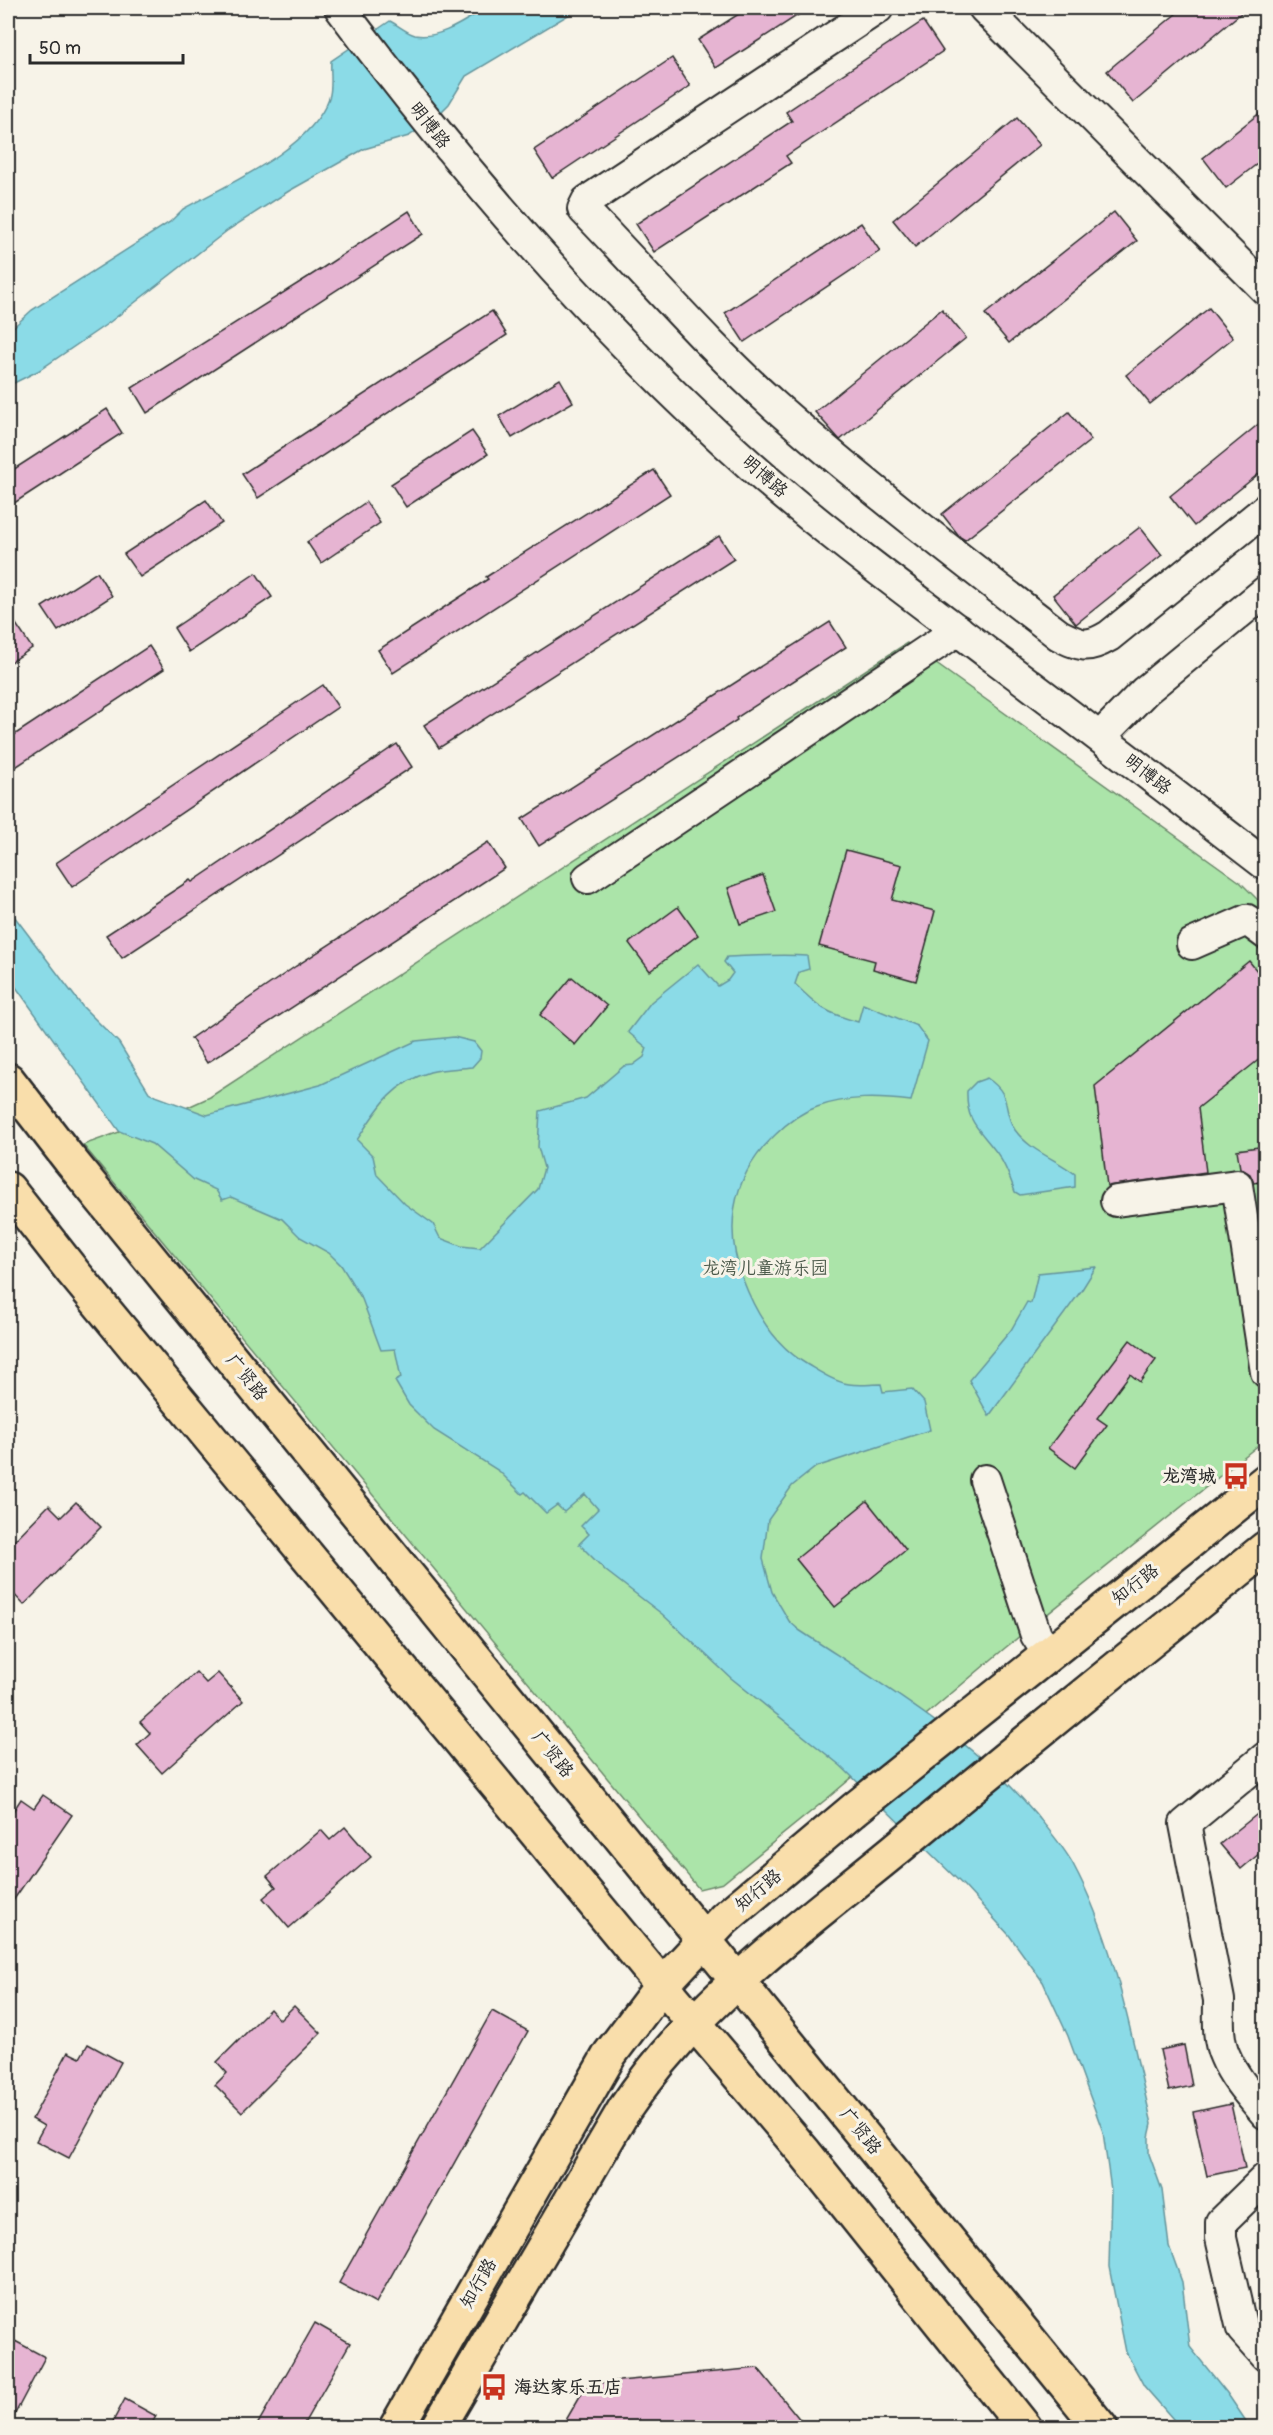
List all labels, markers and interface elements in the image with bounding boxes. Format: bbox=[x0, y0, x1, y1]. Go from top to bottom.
scale bar bbox=[30, 27, 183, 65]
text: 50 m bbox=[39, 37, 81, 60]
street label: 明博路 bbox=[404, 97, 455, 154]
street label: 明博路 bbox=[737, 450, 793, 503]
street label: 明博路 bbox=[1119, 749, 1176, 800]
park label: 龙湾儿童游乐园 bbox=[702, 1257, 828, 1280]
street label: 广贤路 bbox=[221, 1349, 273, 1406]
bus stop icon: 龙湾城 bbox=[1221, 1461, 1251, 1491]
place label: 龙湾城 bbox=[1162, 1465, 1216, 1488]
street label: 知行路 bbox=[1107, 1559, 1164, 1610]
street label: 广贤路 bbox=[527, 1726, 579, 1783]
street label: 知行路 bbox=[730, 1864, 786, 1917]
street label: 广贤路 bbox=[835, 2103, 887, 2160]
street label: 知行路 bbox=[455, 2254, 502, 2312]
bus stop icon: 海达家乐五店 bbox=[479, 2372, 509, 2402]
place label: 海达家乐五店 bbox=[514, 2376, 622, 2399]

